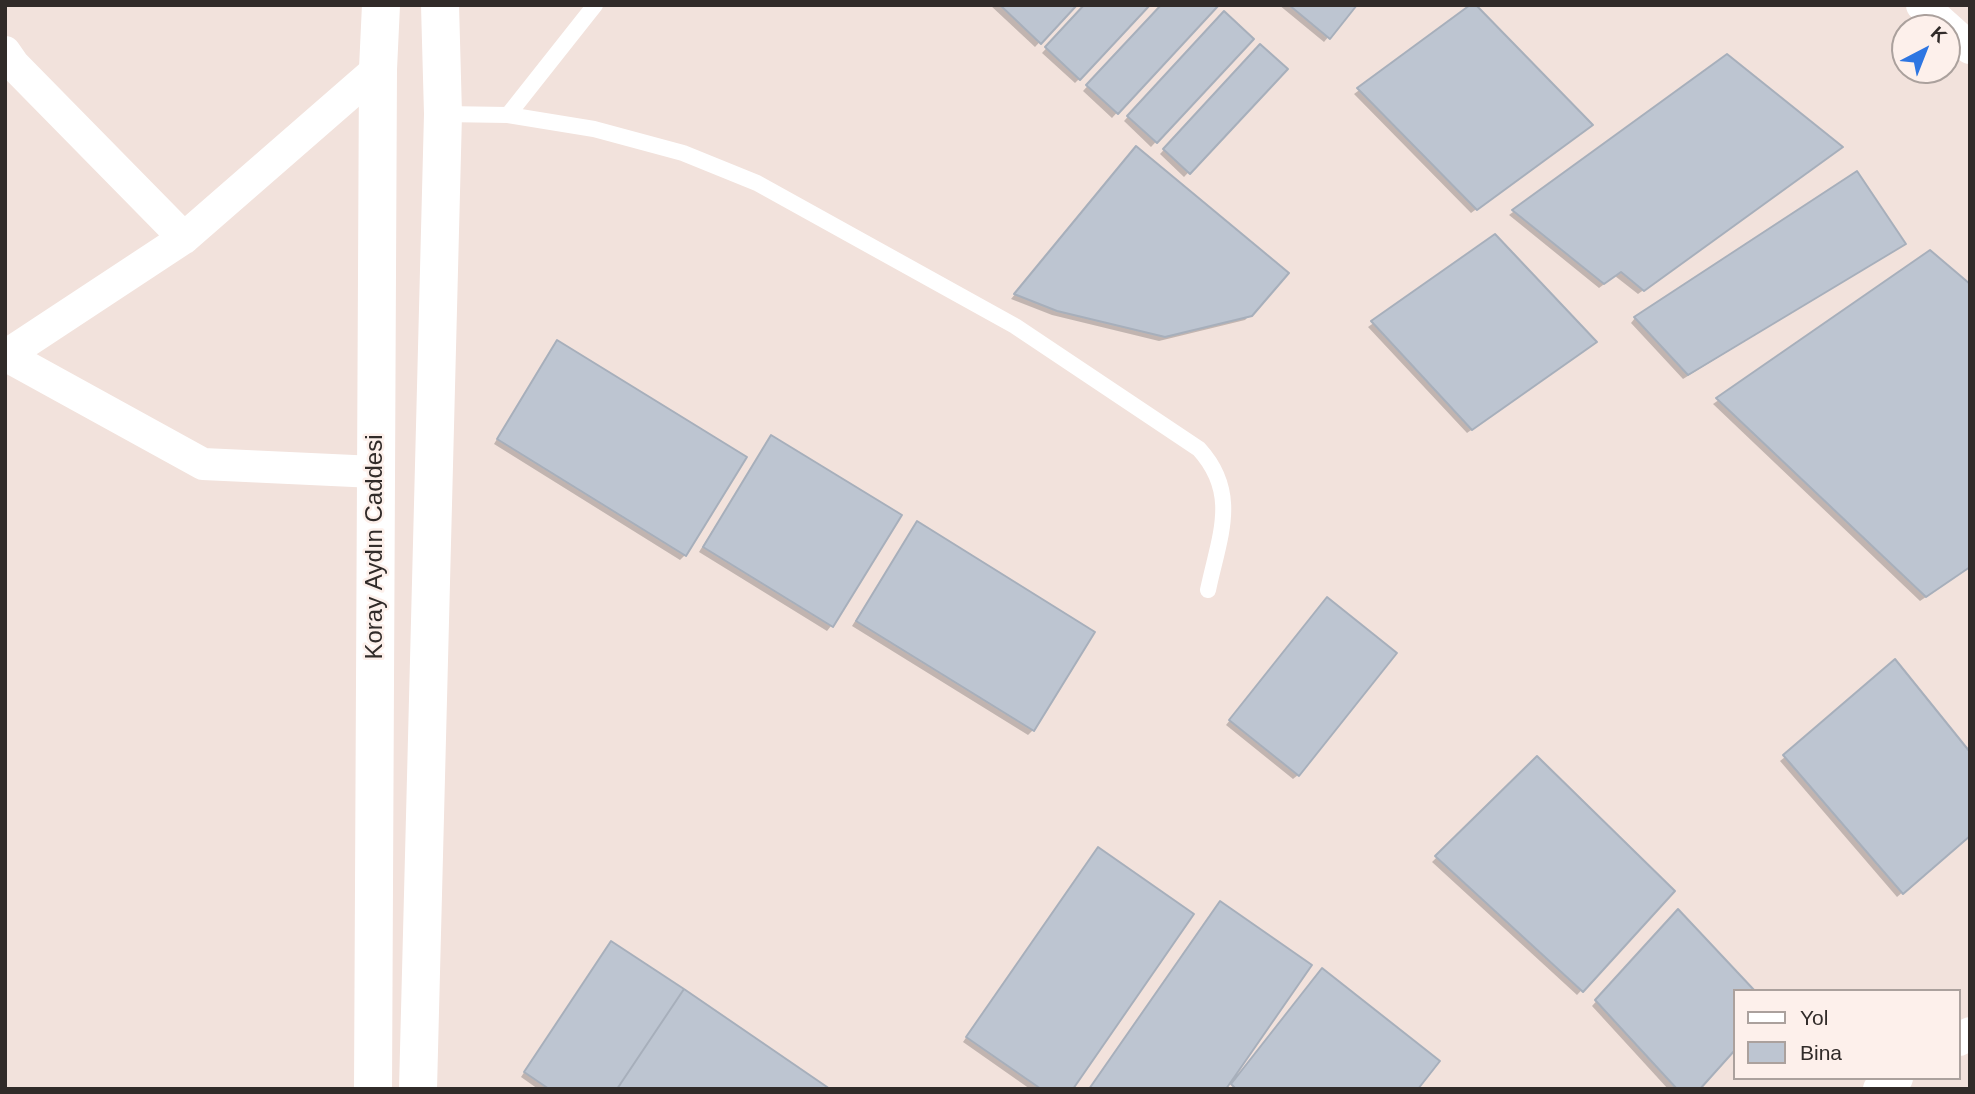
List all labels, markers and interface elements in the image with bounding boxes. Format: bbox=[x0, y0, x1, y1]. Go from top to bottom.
north arrow bbox=[1891, 14, 1961, 84]
text: K bbox=[1927, 22, 1951, 47]
street label: Koray Aydın Caddesi bbox=[361, 434, 389, 660]
legend bbox=[1734, 989, 1961, 1080]
text: Yol bbox=[1800, 1006, 1828, 1029]
text: Bina bbox=[1800, 1041, 1842, 1064]

